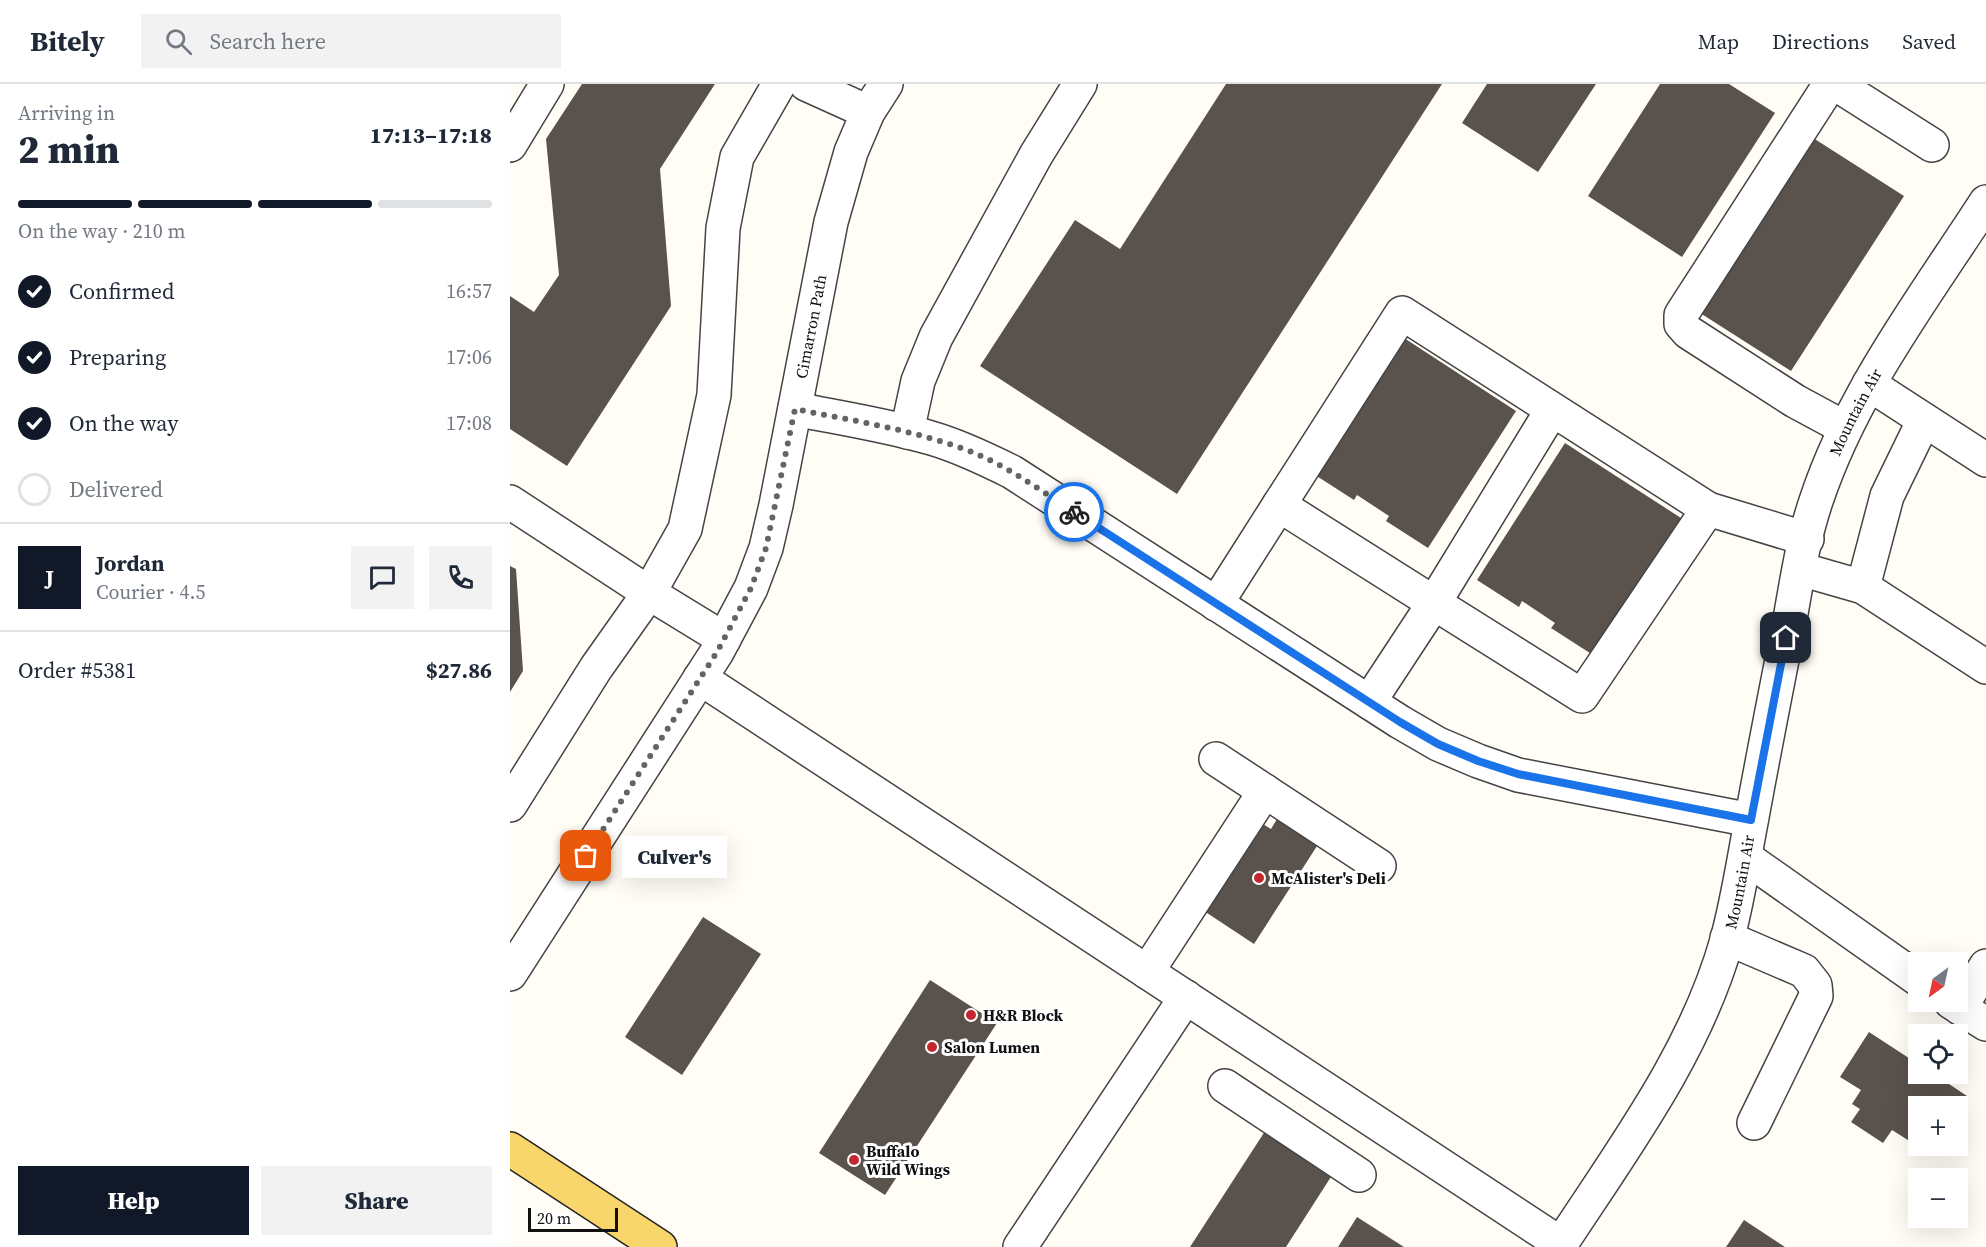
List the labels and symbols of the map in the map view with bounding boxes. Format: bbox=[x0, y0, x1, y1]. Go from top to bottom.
street label: Cimarron Path bbox=[790, 272, 832, 380]
street label: Mountain Air bbox=[1824, 364, 1887, 459]
courier bbox=[1044, 482, 1104, 542]
pin bbox=[1760, 612, 1811, 663]
pin bbox=[560, 830, 611, 881]
street label: Mountain Air bbox=[1719, 833, 1759, 931]
callout: Culver's bbox=[622, 835, 727, 877]
place label: McAlister's Deli bbox=[1271, 867, 1386, 889]
marker: McAlister's Deli bbox=[1252, 871, 1266, 885]
north arrow bbox=[1908, 952, 1968, 1012]
place label: H&R Block bbox=[983, 1004, 1064, 1026]
marker: H&R Block bbox=[964, 1008, 978, 1022]
place label: Salon Lumen bbox=[944, 1036, 1040, 1058]
marker: Salon Lumen bbox=[925, 1040, 939, 1054]
place label: Buffalo Wild Wings bbox=[866, 1140, 950, 1180]
marker: Buffalo Wild Wings bbox=[847, 1153, 861, 1167]
scale bar bbox=[528, 1205, 618, 1232]

